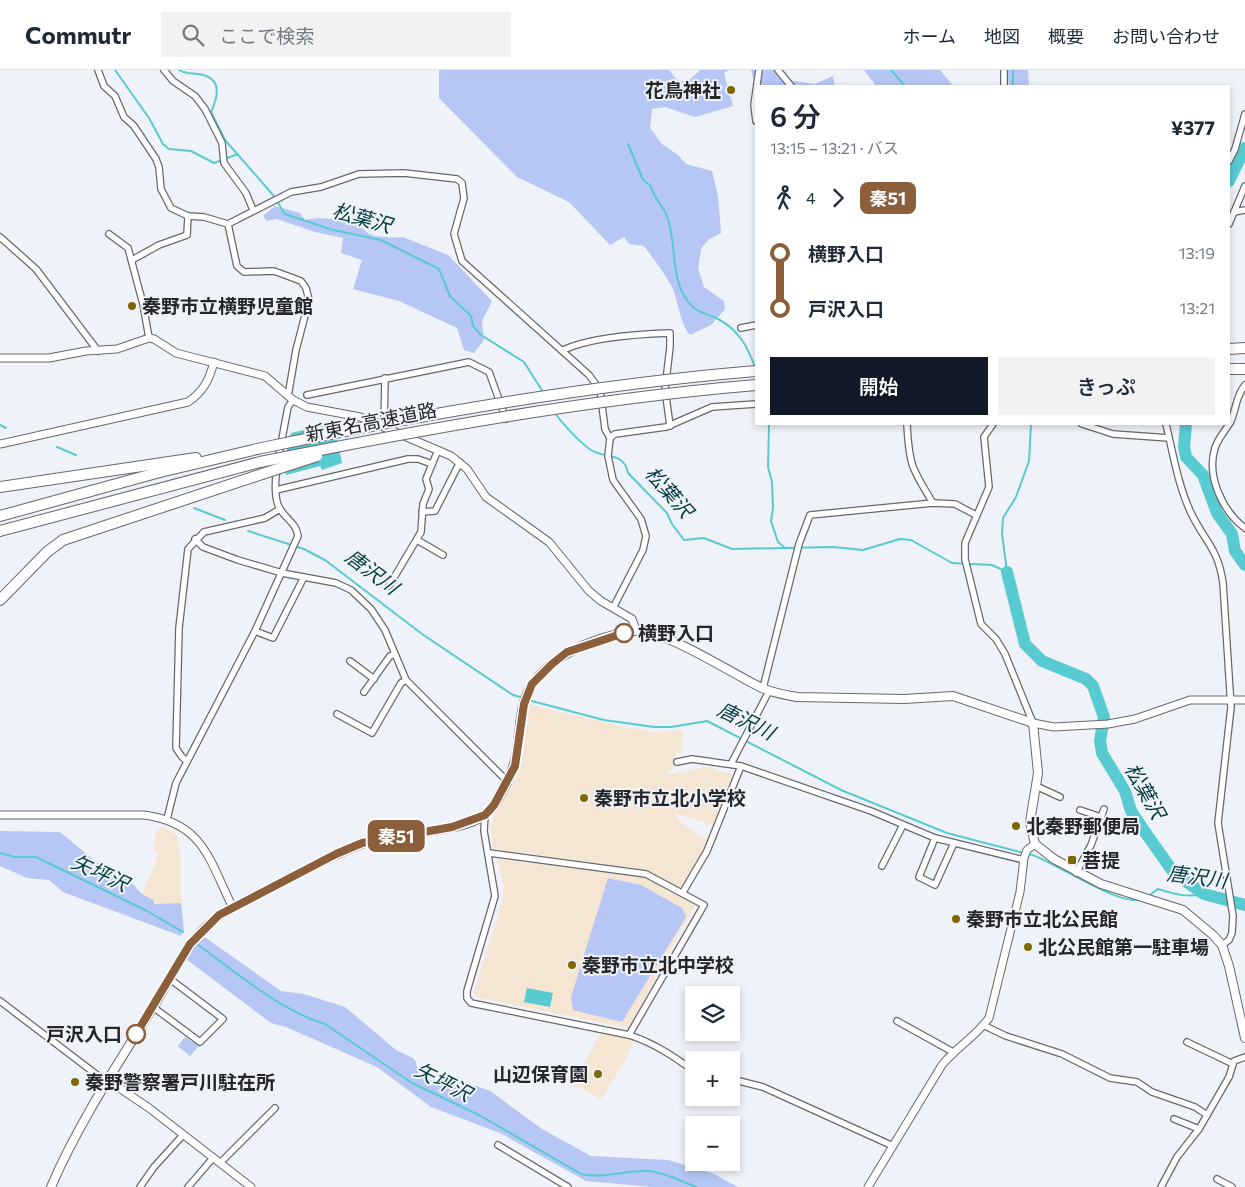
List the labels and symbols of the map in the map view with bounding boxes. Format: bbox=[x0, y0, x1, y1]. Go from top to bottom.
place label: 花鳥神社 bbox=[645, 78, 721, 101]
marker: 花鳥神社 bbox=[725, 84, 737, 96]
water label: 松葉沢 bbox=[330, 197, 397, 238]
place label: 秦野市立横野児童館 bbox=[142, 294, 313, 317]
marker: 秦野市立横野児童館 bbox=[126, 300, 138, 312]
street label: 新東名高速道路 bbox=[303, 398, 438, 445]
water label: 松葉沢 bbox=[641, 461, 700, 524]
water label: 唐沢川 bbox=[341, 544, 405, 600]
place label: 横野入口 bbox=[638, 621, 714, 644]
marker: 横野入口 bbox=[614, 623, 634, 643]
water label: 唐沢川 bbox=[714, 696, 780, 745]
water label: 松葉沢 bbox=[1121, 758, 1172, 825]
place label: 秦野市立北小学校 bbox=[594, 786, 746, 809]
marker: 秦野市立北小学校 bbox=[578, 792, 590, 804]
place label: 北秦野郵便局 bbox=[1026, 814, 1140, 837]
line badge: 秦51 bbox=[367, 820, 425, 852]
marker: 北秦野郵便局 bbox=[1010, 820, 1022, 832]
place label: 菩提 bbox=[1082, 848, 1120, 871]
water label: 矢坪沢 bbox=[68, 849, 135, 897]
marker: 菩提 bbox=[1066, 854, 1078, 866]
water label: 唐沢川 bbox=[1166, 860, 1230, 892]
place label: 秦野市立北公民館 bbox=[966, 907, 1118, 930]
marker: 秦野市立北公民館 bbox=[950, 913, 962, 925]
place label: 北公民館第一駐車場 bbox=[1038, 935, 1209, 958]
marker: 北公民館第一駐車場 bbox=[1022, 941, 1034, 953]
place label: 秦野市立北中学校 bbox=[582, 953, 734, 976]
marker: 秦野市立北中学校 bbox=[566, 959, 578, 971]
place label: 戸沢入口 bbox=[46, 1022, 122, 1045]
marker: 戸沢入口 bbox=[126, 1024, 146, 1044]
water label: 矢坪沢 bbox=[411, 1057, 478, 1107]
place label: 山辺保育園 bbox=[493, 1062, 588, 1085]
marker: 山辺保育園 bbox=[592, 1068, 604, 1080]
place label: 秦野警察署戸川駐在所 bbox=[85, 1070, 275, 1093]
marker: 秦野警察署戸川駐在所 bbox=[69, 1076, 81, 1088]

